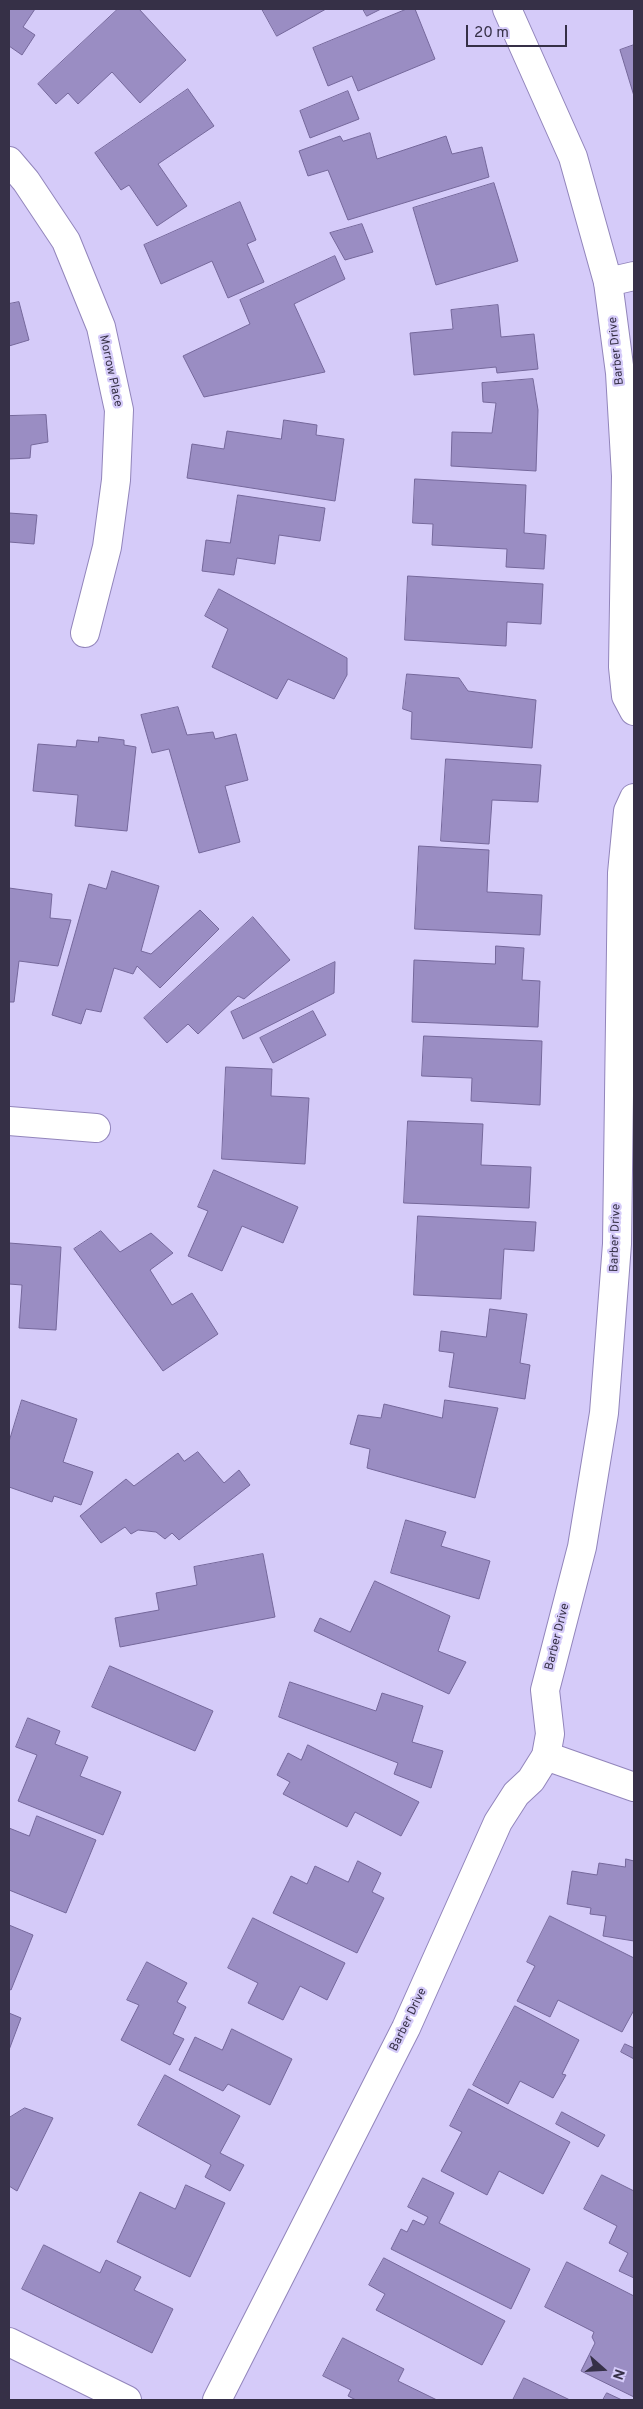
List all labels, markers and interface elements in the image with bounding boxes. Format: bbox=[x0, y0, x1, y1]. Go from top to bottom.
scale bar bbox=[468, 15, 569, 47]
text: 20 m bbox=[474, 24, 509, 43]
street label: Barber Drive bbox=[606, 316, 628, 386]
street label: Morrow Place bbox=[95, 334, 125, 408]
street label: Barber Drive bbox=[608, 1204, 624, 1272]
street label: Barber Drive bbox=[543, 1602, 573, 1672]
street label: Barber Drive bbox=[388, 1986, 430, 2054]
north arrow bbox=[578, 2344, 628, 2394]
text: N bbox=[608, 2367, 627, 2382]

